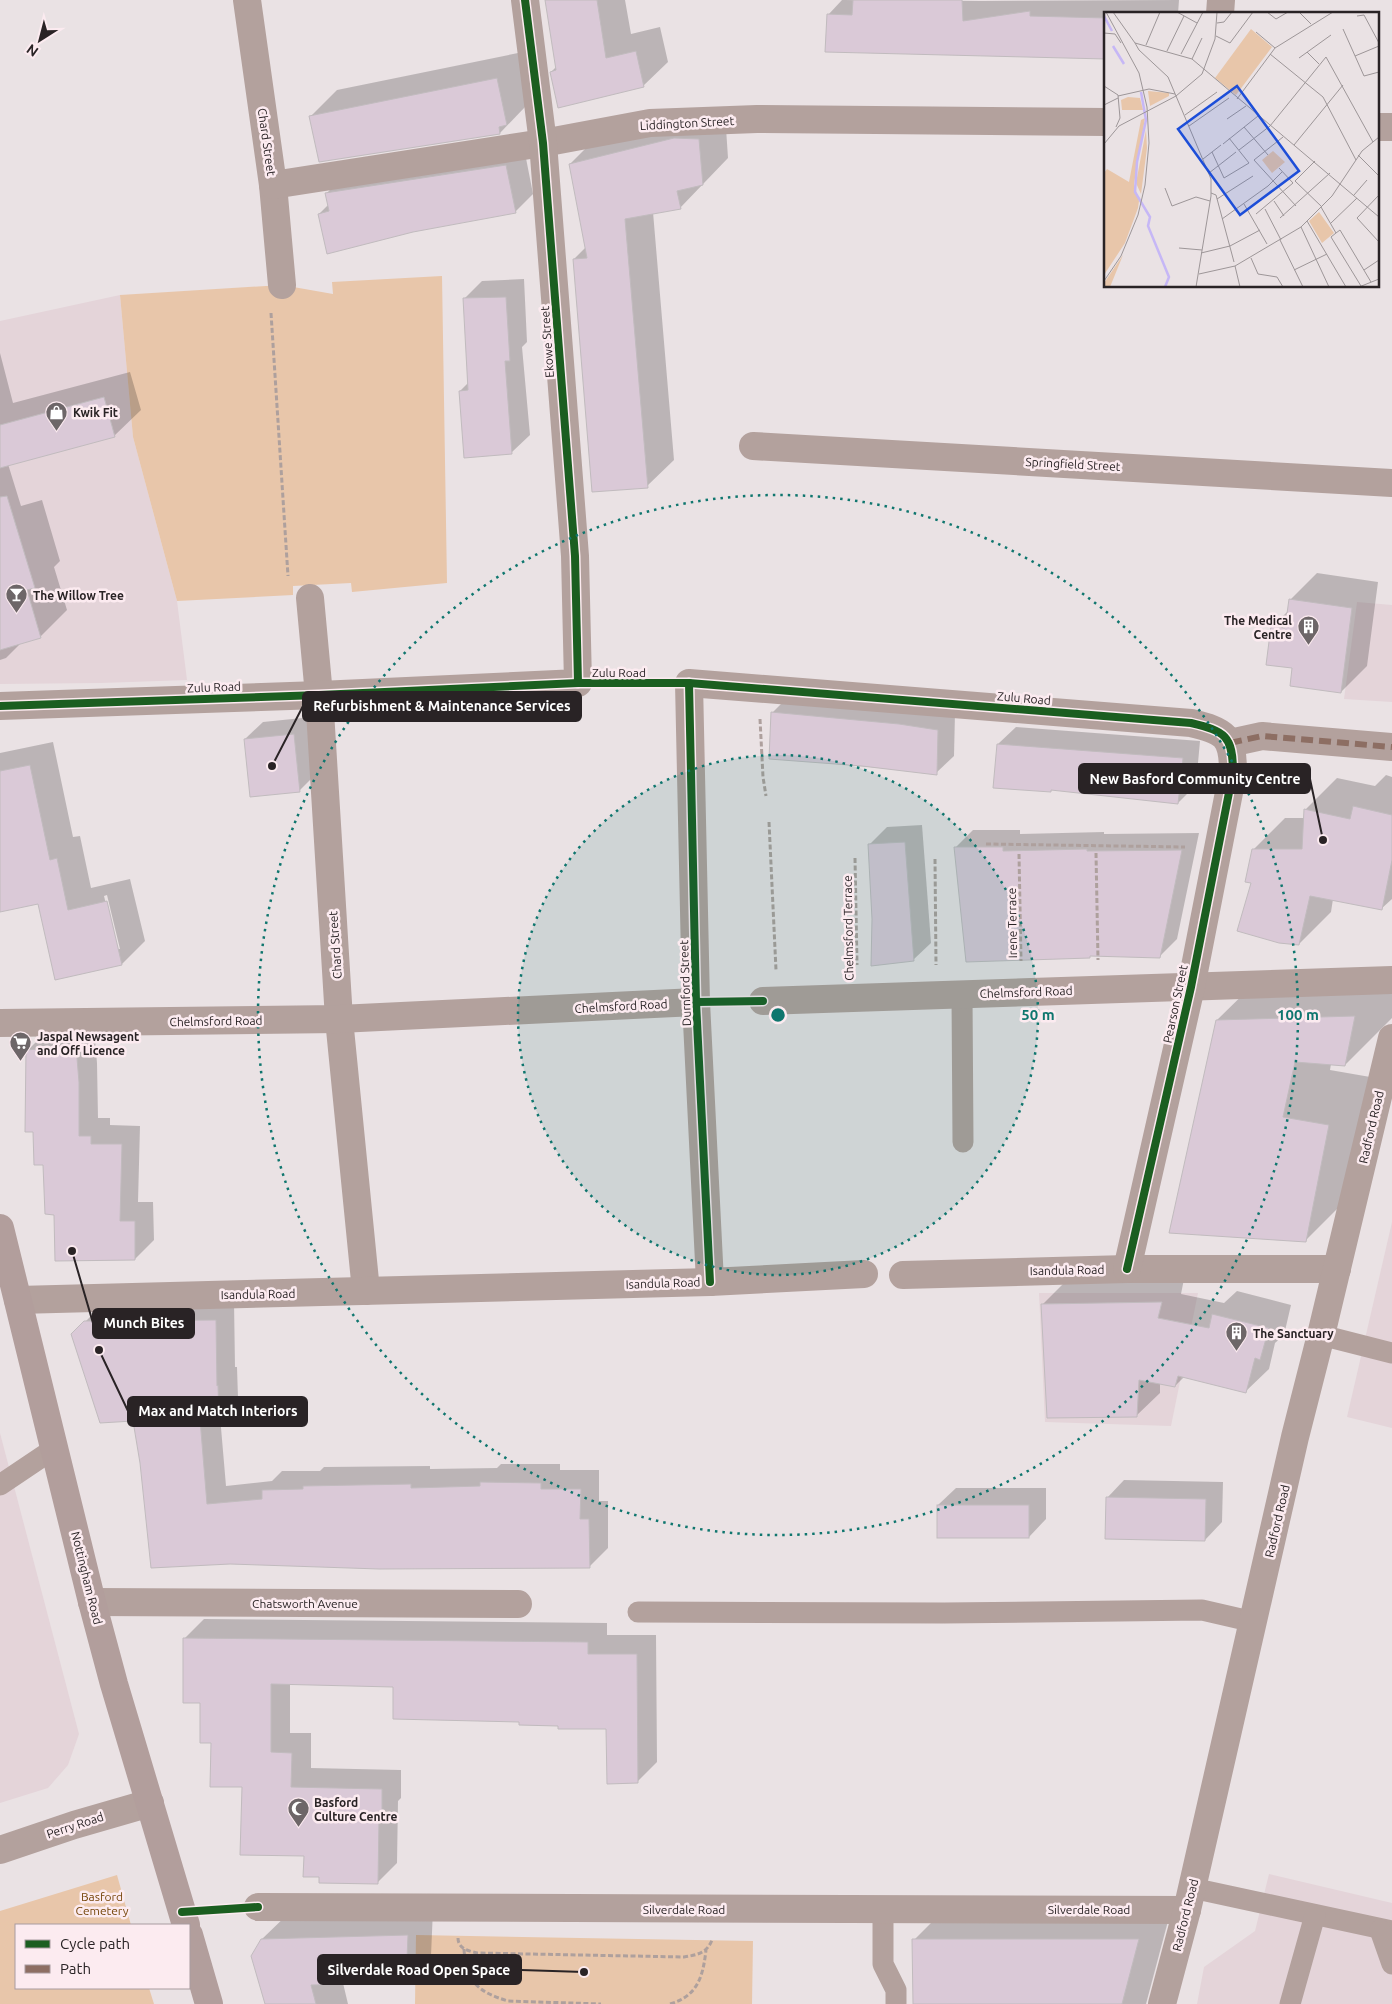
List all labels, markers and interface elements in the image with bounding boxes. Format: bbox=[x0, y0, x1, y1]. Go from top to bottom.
inset map bbox=[1104, 12, 1380, 288]
north arrow bbox=[15, 15, 65, 65]
text: N bbox=[23, 41, 41, 60]
street label: Chard Street bbox=[256, 107, 278, 177]
street label: Liddington Street bbox=[639, 114, 735, 132]
street label: Ekowe Street bbox=[538, 305, 556, 378]
shop icon: Kwik Fit bbox=[45, 400, 69, 431]
place label: Kwik Fit bbox=[73, 406, 118, 419]
street label: Springfield Street bbox=[1025, 455, 1121, 473]
bar icon: The Willow Tree bbox=[5, 583, 29, 614]
place label: The Willow Tree bbox=[33, 589, 124, 602]
place label: The Medical Centre bbox=[1224, 614, 1292, 641]
building icon: The Medical Centre bbox=[1296, 615, 1320, 646]
street label: Zulu Road bbox=[592, 666, 646, 679]
street label: Zulu Road bbox=[187, 680, 241, 694]
street label: Zulu Road bbox=[997, 689, 1051, 707]
callout: Refurbishment & Maintenance Services bbox=[303, 692, 581, 721]
text: Refurbishment & Maintenance Services bbox=[313, 698, 571, 714]
callout: New Basford Community Centre bbox=[1079, 764, 1310, 793]
text: New Basford Community Centre bbox=[1089, 771, 1301, 787]
street label: Chelmsford Terrace bbox=[841, 875, 855, 981]
street label: Irene Terrace bbox=[1005, 888, 1019, 958]
street label: Chard Street bbox=[326, 910, 344, 979]
street label: Durnford Street bbox=[677, 939, 693, 1026]
street label: Pearson Street bbox=[1160, 963, 1190, 1044]
street label: Chelmsford Road bbox=[979, 984, 1073, 1000]
street label: Chelmsford Road bbox=[574, 997, 668, 1015]
centre of rings bbox=[769, 1006, 787, 1024]
text: 50 m bbox=[1021, 1006, 1055, 1023]
text: 100 m bbox=[1277, 1006, 1319, 1023]
street label: Chelmsford Road bbox=[169, 1014, 263, 1028]
place label: Jaspal Newsagent and Off Licence bbox=[37, 1030, 139, 1057]
supermarket icon: Jaspal Newsagent and Off Licence bbox=[9, 1031, 33, 1062]
street label: Radford Road bbox=[1356, 1089, 1386, 1165]
street label: Isandula Road bbox=[1029, 1263, 1105, 1277]
street label: Isandula Road bbox=[625, 1275, 701, 1291]
street label: Isandula Road bbox=[220, 1287, 296, 1301]
callout: Munch Bites bbox=[93, 1309, 194, 1338]
text: Munch Bites bbox=[104, 1315, 185, 1331]
building icon: The Sanctuary bbox=[1225, 1321, 1249, 1352]
place label: The Sanctuary bbox=[1253, 1327, 1334, 1340]
callout: Max and Match Interiors bbox=[128, 1397, 307, 1426]
text: Max and Match Interiors bbox=[138, 1403, 298, 1419]
street label: Radford Road bbox=[1262, 1483, 1292, 1559]
street label: Nottingham Road bbox=[69, 1530, 105, 1626]
street label: Chatsworth Avenue bbox=[252, 1597, 358, 1610]
place label: Basford Culture Centre bbox=[314, 1796, 397, 1823]
mosque icon: Basford Culture Centre bbox=[286, 1797, 310, 1828]
street label: Perry Road bbox=[45, 1810, 105, 1840]
street label: Radford Road bbox=[1170, 1877, 1200, 1953]
park label: Basford Cemetery bbox=[76, 1890, 129, 1917]
street label: Silverdale Road bbox=[643, 1903, 725, 1916]
street label: Silverdale Road bbox=[1048, 1903, 1130, 1916]
legend bbox=[15, 1924, 190, 1989]
text: Cycle path bbox=[60, 1935, 130, 1952]
callout: Silverdale Road Open Space bbox=[318, 1955, 521, 1984]
text: Path bbox=[60, 1960, 91, 1977]
text: Silverdale Road Open Space bbox=[328, 1962, 510, 1978]

